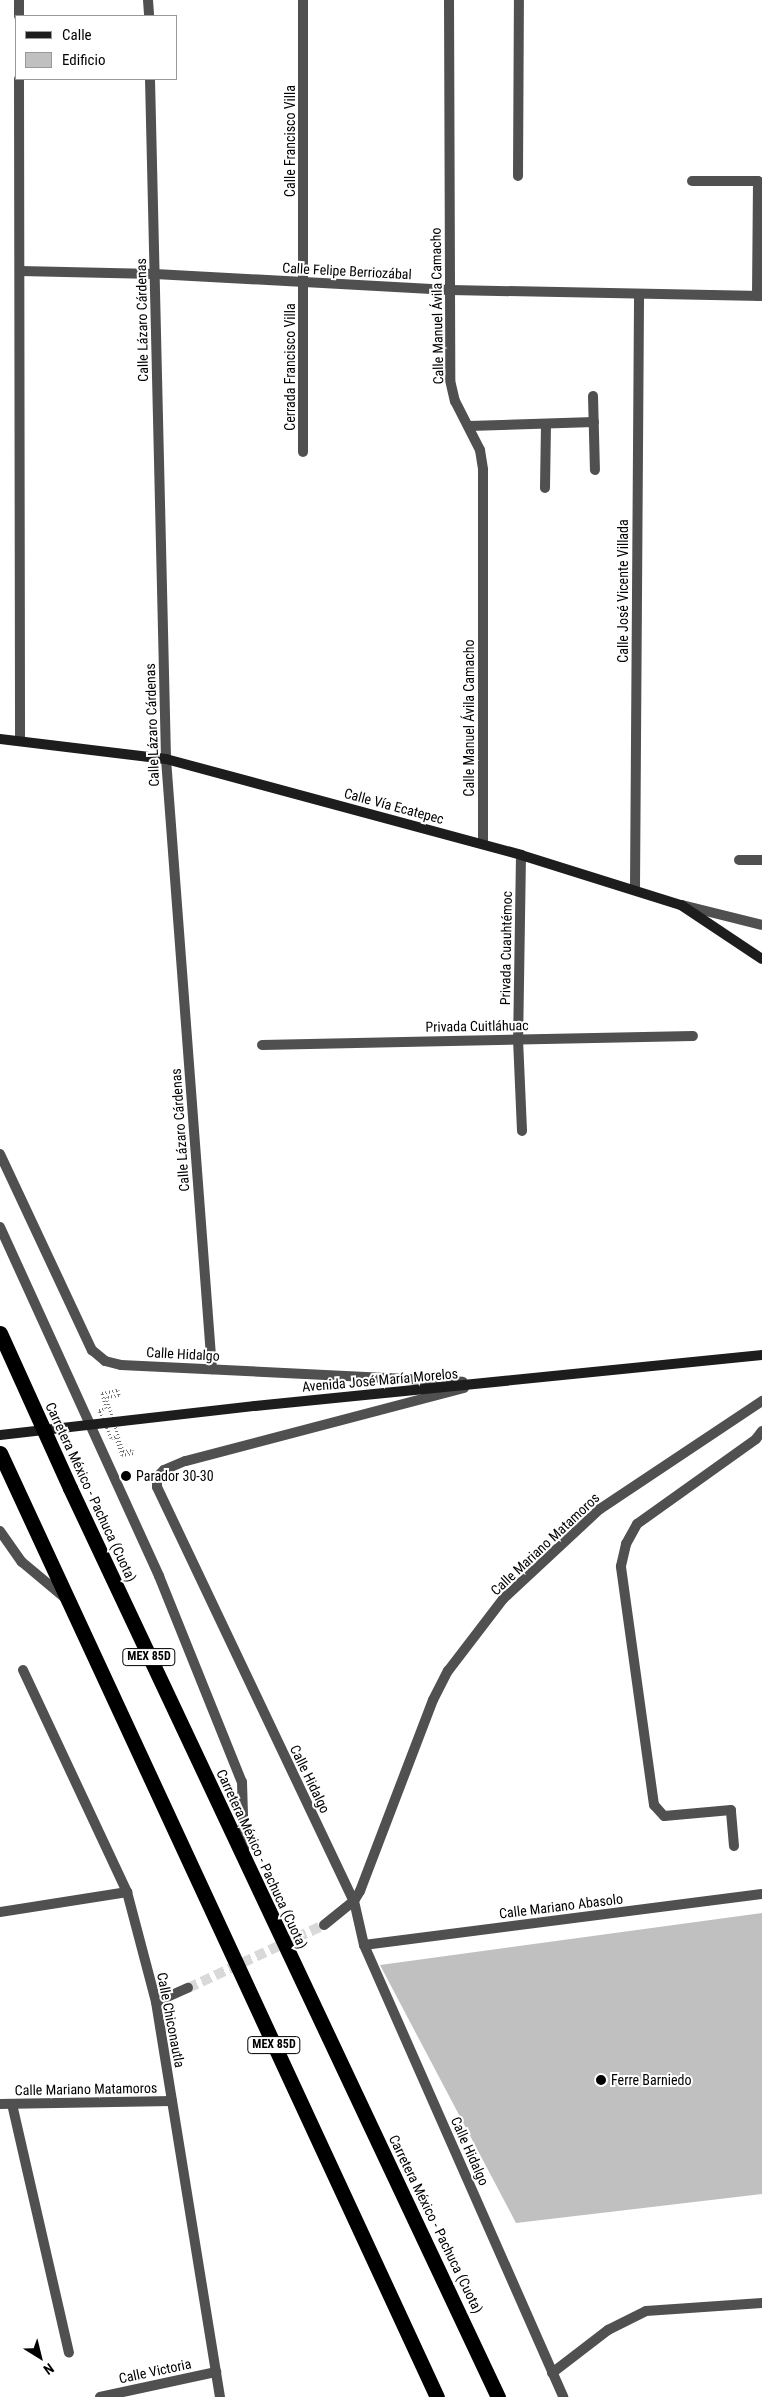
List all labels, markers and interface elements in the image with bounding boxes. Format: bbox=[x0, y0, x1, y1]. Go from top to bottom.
legend bbox=[15, 15, 178, 80]
text: Calle bbox=[62, 26, 92, 44]
text: Edificio bbox=[62, 51, 105, 69]
street label: Calle Francisco Villa bbox=[282, 85, 298, 197]
street label: Calle Manuel Ávila Camacho bbox=[427, 227, 447, 385]
street label: Calle Lázaro Cárdenas bbox=[133, 258, 151, 382]
street label: Calle Felipe Berriozábal bbox=[282, 259, 412, 283]
street label: Cerrada Francisco Villa bbox=[282, 303, 298, 431]
street label: Calle José Vicente Villada bbox=[615, 519, 631, 663]
street label: Calle Manuel Ávila Camacho bbox=[461, 640, 477, 796]
street label: Calle Lázaro Cárdenas bbox=[141, 663, 163, 787]
street label: Calle Vía Ecatepec bbox=[342, 785, 446, 827]
street label: Privada Cuauhtémoc bbox=[497, 891, 515, 1005]
street label: Privada Cuitláhuac bbox=[425, 1017, 529, 1035]
street label: Calle Lázaro Cárdenas bbox=[167, 1068, 193, 1192]
street label: Calle Hidalgo bbox=[146, 1344, 220, 1364]
street label: Avenida José María Morelos bbox=[301, 1365, 459, 1395]
street label: Carretera México - Pachuca (Cuota) bbox=[42, 1399, 140, 1585]
place label: Parador 30-30 bbox=[136, 1468, 214, 1484]
marker: Parador 30-30 bbox=[120, 1470, 132, 1482]
street label: Calle Mariano Matamoros bbox=[487, 1489, 603, 1599]
road number: MEX 85D bbox=[122, 1648, 176, 1666]
street label: Calle Hidalgo bbox=[286, 1742, 334, 1816]
street label: Carretera México - Pachuca (Cuota) bbox=[213, 1766, 311, 1952]
street label: Calle Mariano Abasolo bbox=[498, 1890, 624, 1922]
street label: Calle Chiconautla bbox=[154, 1971, 188, 2069]
road number: MEX 85D bbox=[246, 2036, 302, 2054]
place label: Ferre Barniedo bbox=[611, 2072, 691, 2088]
marker: Ferre Barniedo bbox=[595, 2074, 607, 2086]
street label: Calle Mariano Matamoros bbox=[15, 2079, 157, 2099]
street label: Calle Hidalgo bbox=[447, 2114, 493, 2188]
street label: Carretera México - Pachuca (Cuota) bbox=[385, 2132, 487, 2316]
north arrow bbox=[15, 2332, 65, 2382]
street label: Calle Victoria bbox=[117, 2355, 193, 2387]
text: N bbox=[41, 2360, 57, 2378]

